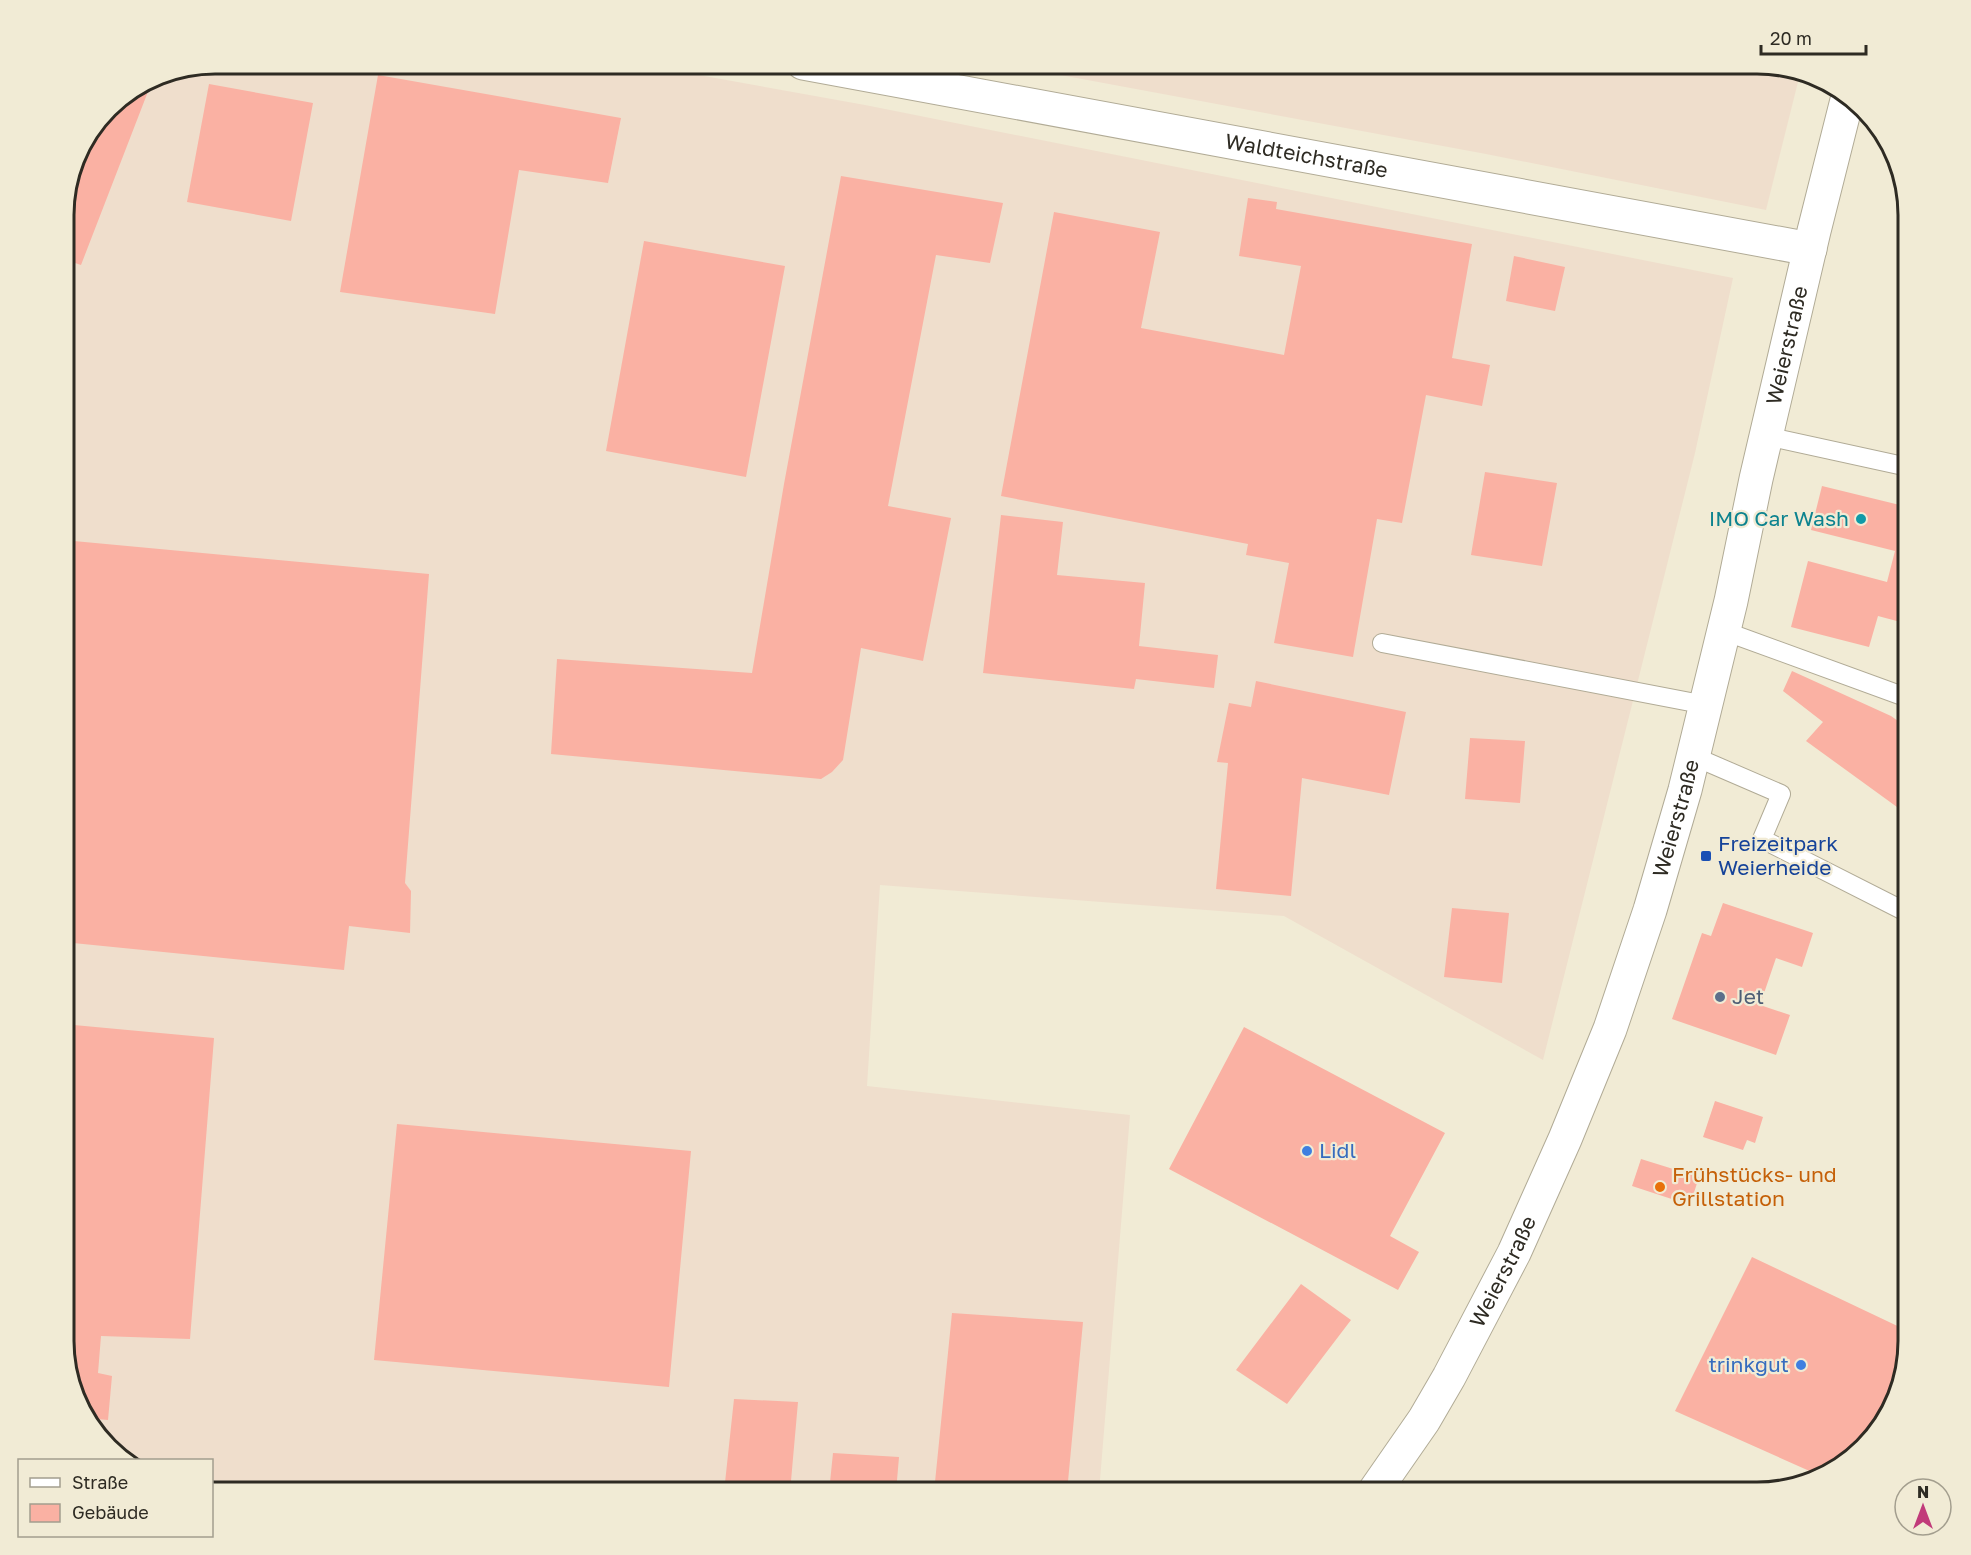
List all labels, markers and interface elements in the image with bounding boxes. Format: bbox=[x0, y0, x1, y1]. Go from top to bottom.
scale bar bbox=[1761, 18, 1866, 56]
text: 20 m bbox=[1770, 27, 1812, 49]
street label: Waldteichstraße bbox=[1223, 127, 1390, 183]
street label: Weierstraße bbox=[1760, 283, 1813, 407]
place label: IMO Car Wash bbox=[1709, 505, 1849, 531]
marker: IMO Car Wash bbox=[1854, 512, 1868, 526]
street label: Weierstraße bbox=[1646, 757, 1704, 880]
place label: Freizeitpark Weierheide bbox=[1718, 830, 1838, 880]
marker: Freizeitpark Weierheide bbox=[1699, 849, 1713, 863]
place label: Jet bbox=[1732, 983, 1764, 1009]
marker: Jet bbox=[1713, 990, 1727, 1004]
place label: Lidl bbox=[1319, 1137, 1356, 1163]
marker: Lidl bbox=[1300, 1144, 1314, 1158]
place label: Frühstücks- und Grillstation bbox=[1672, 1161, 1837, 1211]
marker: Frühstücks- und Grillstation bbox=[1653, 1180, 1667, 1194]
street label: Weierstraße bbox=[1463, 1211, 1541, 1331]
place label: trinkgut bbox=[1708, 1351, 1789, 1377]
marker: trinkgut bbox=[1794, 1358, 1808, 1372]
legend bbox=[18, 1459, 213, 1537]
text: Straße bbox=[72, 1471, 128, 1493]
north arrow bbox=[1893, 1477, 1953, 1537]
text: N bbox=[1917, 1482, 1929, 1502]
text: Gebäude bbox=[72, 1501, 149, 1523]

